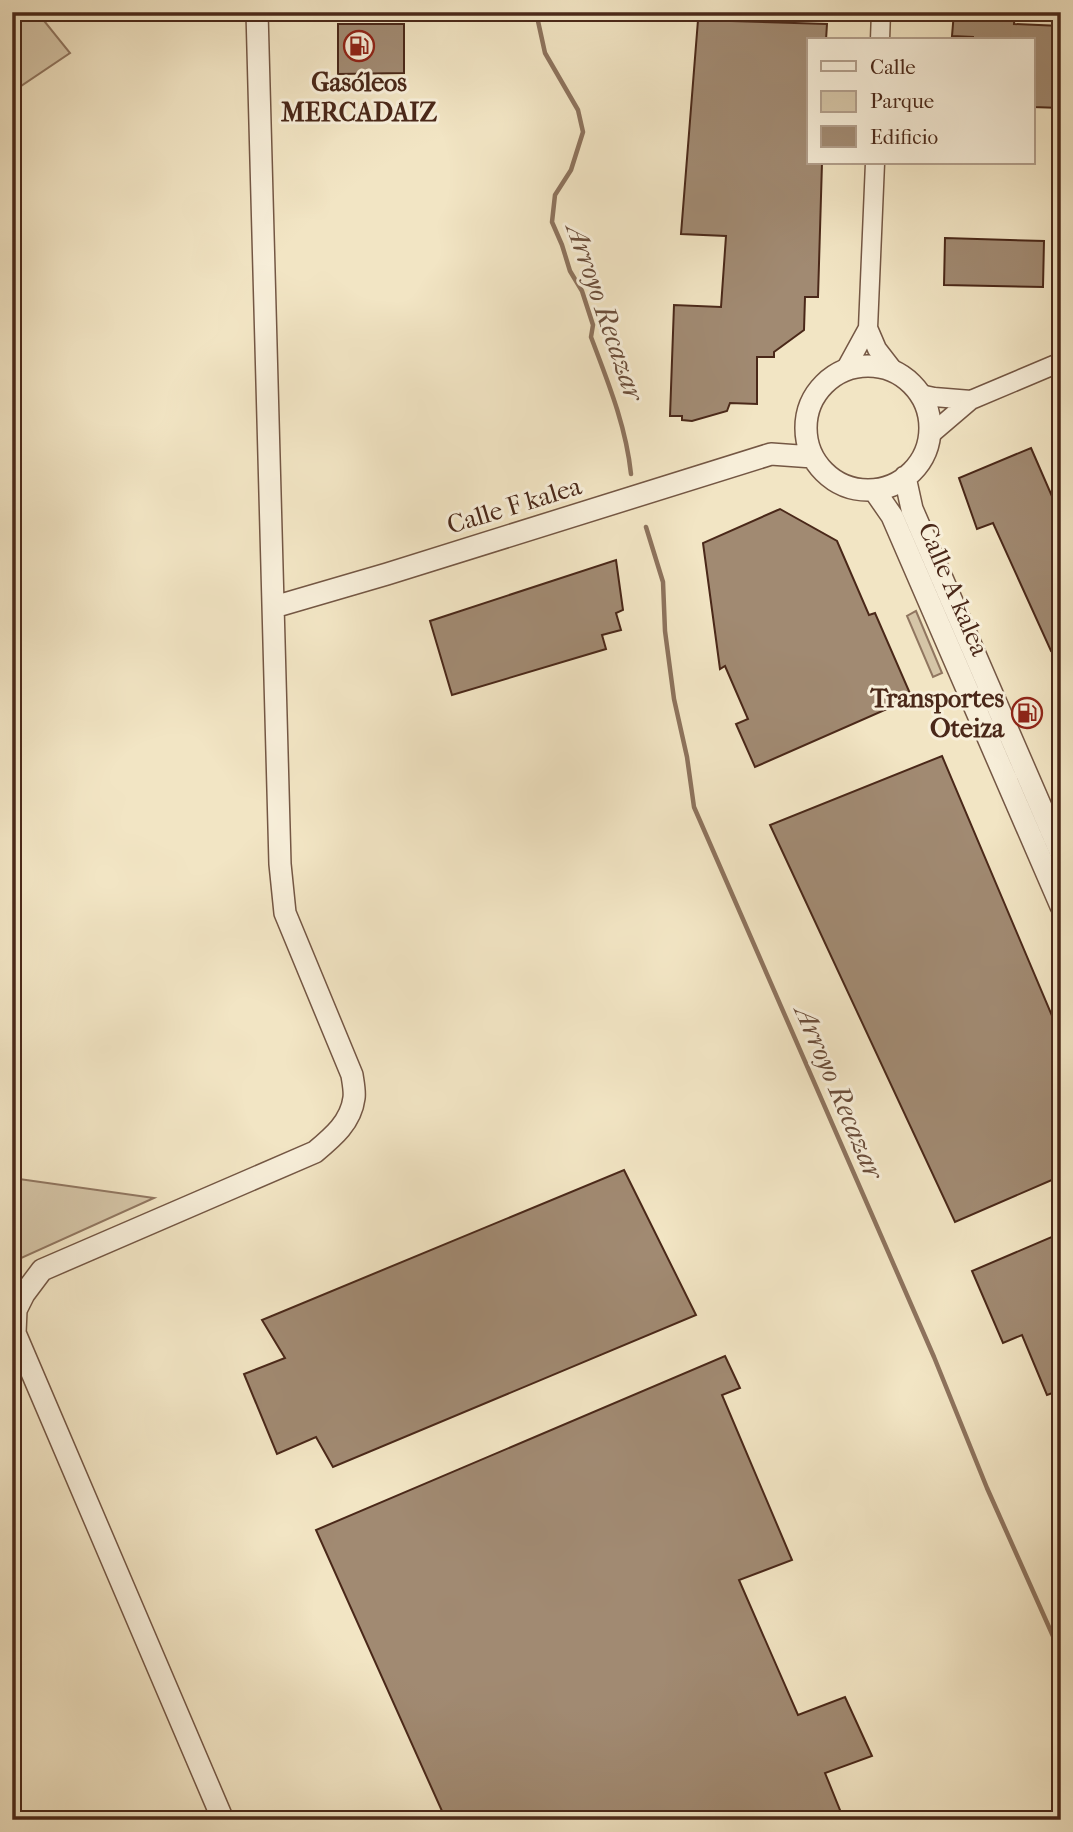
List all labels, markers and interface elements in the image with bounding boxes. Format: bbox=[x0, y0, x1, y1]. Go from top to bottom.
fuel station icon: Gasóleos MERCADAIZ bbox=[342, 29, 376, 63]
legend bbox=[807, 38, 1034, 164]
text: Calle bbox=[870, 55, 916, 79]
place label: Gasóleos MERCADAIZ bbox=[281, 67, 437, 128]
text: Parque bbox=[870, 89, 934, 113]
text: Edificio bbox=[870, 125, 938, 149]
water label: Arroyo Recazar bbox=[559, 217, 652, 407]
street label: Calle F kalea bbox=[443, 470, 586, 541]
street label: Calle A kalea bbox=[912, 518, 996, 661]
place label: Transportes Oteiza bbox=[869, 683, 1005, 744]
fuel station icon: Transportes Oteiza bbox=[1010, 696, 1044, 730]
water label: Arroyo Recazar bbox=[787, 998, 892, 1186]

